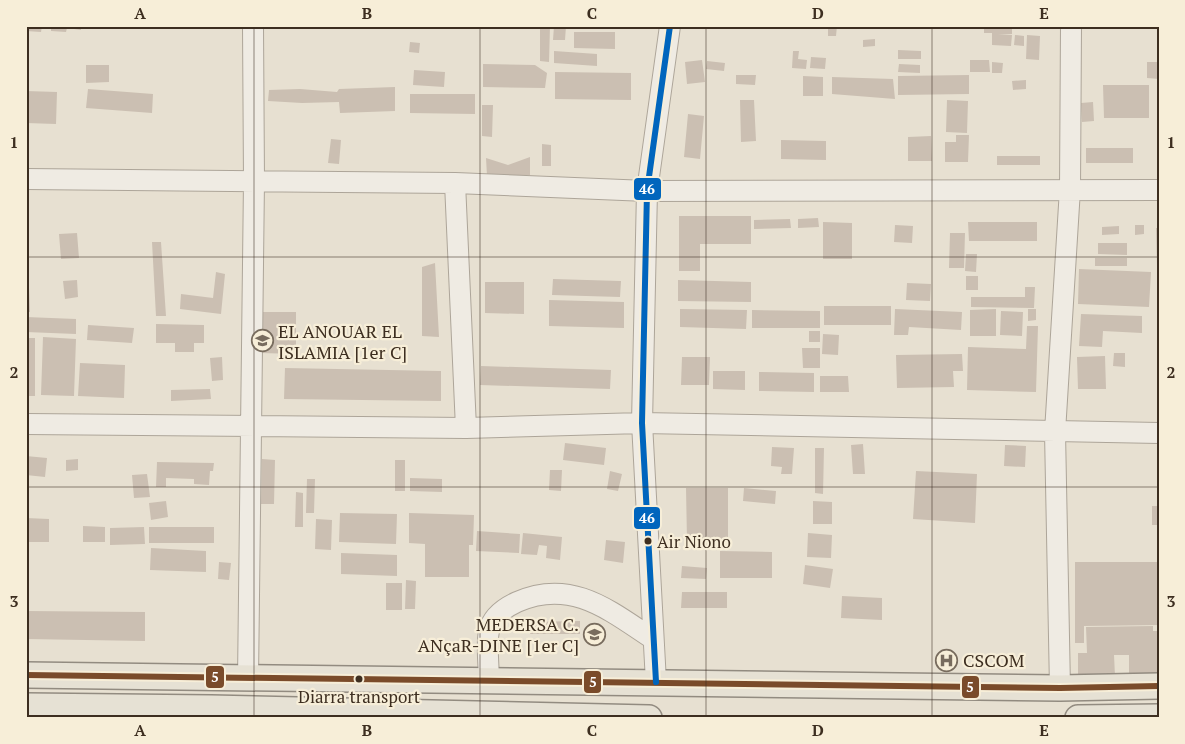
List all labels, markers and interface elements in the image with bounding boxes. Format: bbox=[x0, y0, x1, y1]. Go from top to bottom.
text: A bbox=[134, 2, 146, 24]
text: B bbox=[362, 2, 372, 24]
text: C bbox=[587, 2, 597, 24]
text: D bbox=[812, 2, 824, 24]
text: E bbox=[1039, 2, 1049, 24]
text: 1 bbox=[9, 131, 19, 153]
text: 1 bbox=[1166, 131, 1176, 153]
line badge: 46 bbox=[633, 177, 662, 201]
text: 46 bbox=[639, 179, 655, 198]
place label: EL ANOUAR EL ISLAMIA [1er C] bbox=[278, 319, 407, 364]
school or university icon: EL ANOUAR EL ISLAMIA [1er C] bbox=[250, 329, 274, 353]
text: 2 bbox=[9, 361, 19, 383]
text: 2 bbox=[1166, 361, 1176, 383]
line badge: 46 bbox=[633, 506, 661, 530]
text: 46 bbox=[639, 508, 655, 527]
place label: Air Niono bbox=[657, 530, 731, 553]
marker: Air Niono bbox=[643, 536, 653, 546]
text: 3 bbox=[9, 590, 19, 612]
text: 3 bbox=[1166, 590, 1176, 612]
place label: MEDERSA C. ANçaR-DINE [1er C] bbox=[418, 612, 579, 657]
school or university icon: MEDERSA C. ANçaR-DINE [1er C] bbox=[583, 622, 607, 646]
hospital icon: CSCOM bbox=[935, 648, 959, 672]
place label: CSCOM bbox=[963, 648, 1025, 672]
line badge: 5 bbox=[205, 665, 225, 689]
text: 5 bbox=[211, 667, 219, 686]
line badge: 5 bbox=[583, 670, 602, 694]
text: 5 bbox=[589, 672, 597, 691]
marker: Diarra transport bbox=[354, 674, 364, 684]
line badge: 5 bbox=[961, 675, 980, 699]
text: 5 bbox=[966, 677, 974, 696]
place label: Diarra transport bbox=[298, 685, 421, 708]
text: A bbox=[134, 719, 146, 741]
text: B bbox=[362, 719, 372, 741]
text: C bbox=[587, 719, 597, 741]
text: D bbox=[812, 719, 824, 741]
text: E bbox=[1039, 719, 1049, 741]

